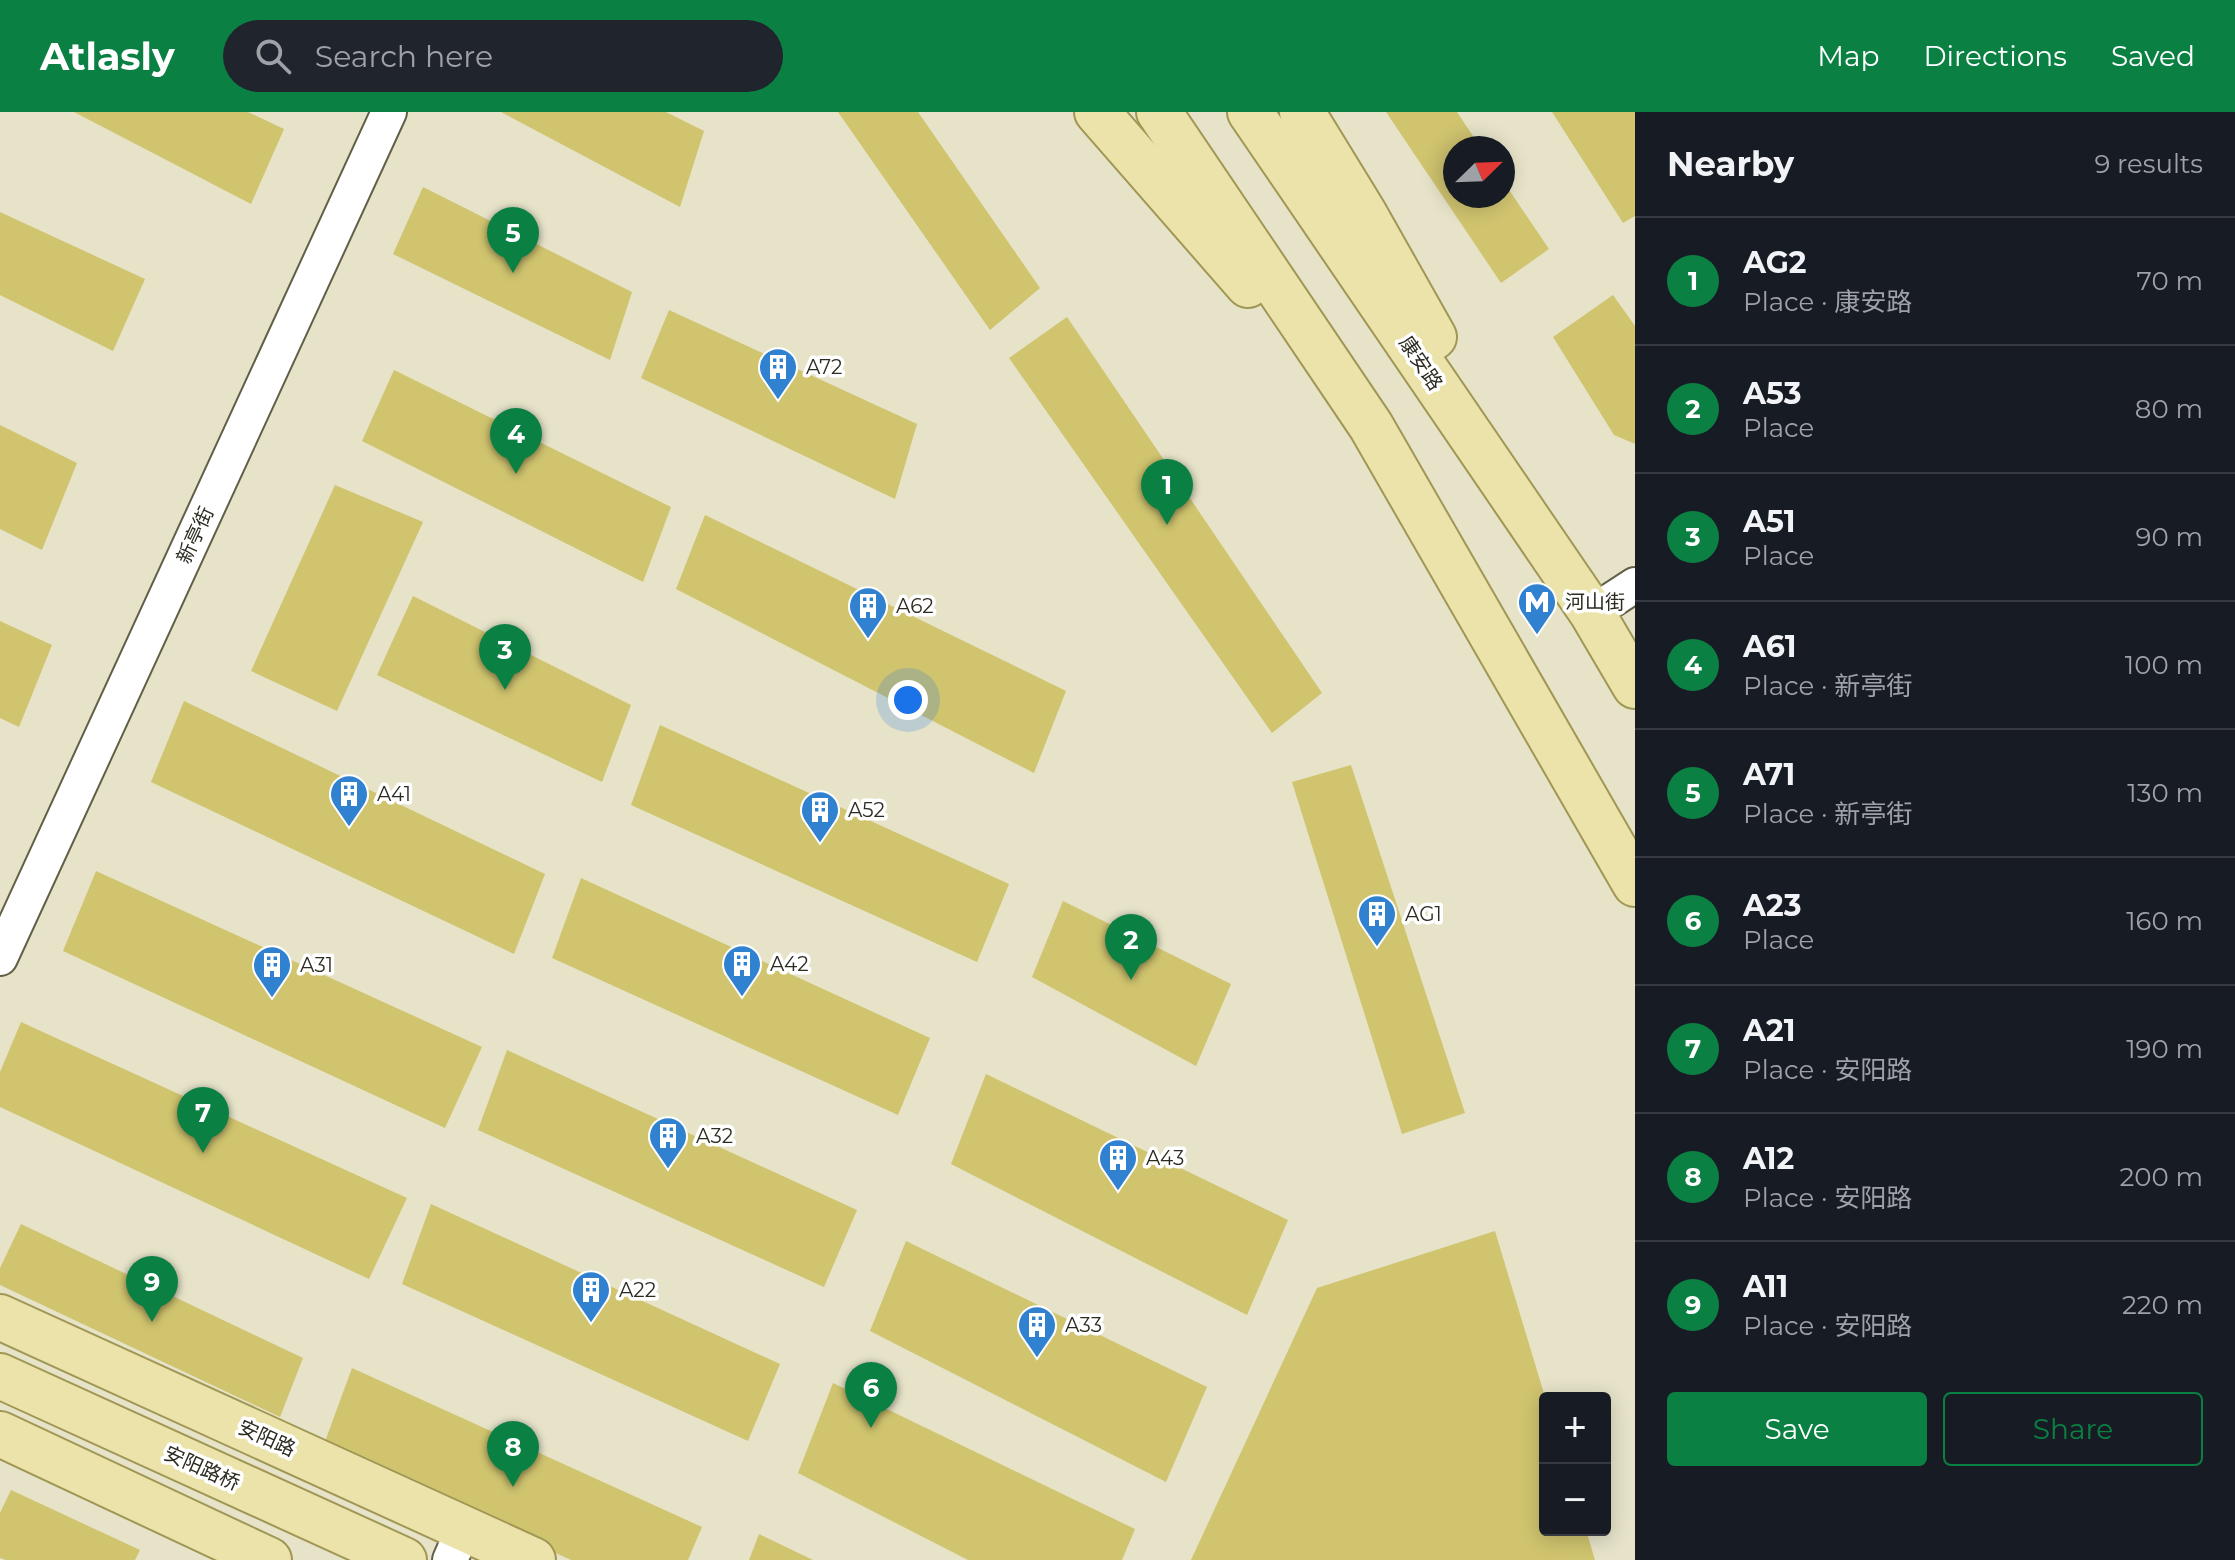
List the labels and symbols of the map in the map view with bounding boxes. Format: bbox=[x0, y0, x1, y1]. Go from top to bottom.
north arrow bbox=[1443, 136, 1515, 208]
pin: 5 bbox=[487, 207, 539, 273]
street label: 康安路 bbox=[1394, 331, 1448, 395]
building icon: A72 bbox=[757, 346, 799, 401]
place label: A72 bbox=[806, 355, 842, 379]
pin: 4 bbox=[490, 408, 542, 474]
pin: 1 bbox=[1141, 459, 1193, 525]
street label: 新亭街 bbox=[171, 503, 219, 567]
metro station icon: 河山街 bbox=[1516, 581, 1558, 636]
building icon: A62 bbox=[847, 585, 889, 640]
place label: 河山街 bbox=[1565, 590, 1625, 614]
place label: A62 bbox=[896, 594, 934, 618]
pin: 3 bbox=[479, 624, 531, 690]
your location bbox=[888, 680, 928, 720]
building icon: A41 bbox=[328, 773, 370, 828]
place label: A41 bbox=[377, 782, 411, 806]
building icon: A52 bbox=[799, 789, 841, 844]
place label: A52 bbox=[848, 798, 885, 822]
building icon: AG1 bbox=[1356, 893, 1398, 948]
place label: AG1 bbox=[1405, 902, 1442, 926]
pin: 2 bbox=[1105, 914, 1157, 980]
building icon: A42 bbox=[721, 943, 763, 998]
building icon: A31 bbox=[251, 944, 293, 999]
place label: A42 bbox=[770, 952, 809, 976]
place label: A31 bbox=[300, 953, 333, 977]
pin: 7 bbox=[177, 1087, 229, 1153]
building icon: A32 bbox=[647, 1115, 689, 1170]
place label: A32 bbox=[696, 1124, 733, 1148]
building icon: A43 bbox=[1097, 1137, 1139, 1192]
place label: A43 bbox=[1146, 1146, 1184, 1170]
pin: 9 bbox=[126, 1256, 178, 1322]
building icon: A22 bbox=[570, 1269, 612, 1324]
place label: A22 bbox=[619, 1278, 656, 1302]
building icon: A33 bbox=[1016, 1304, 1058, 1359]
place label: A33 bbox=[1065, 1313, 1102, 1337]
pin: 6 bbox=[845, 1362, 897, 1428]
street label: 安阳路 bbox=[235, 1415, 299, 1461]
pin: 8 bbox=[487, 1421, 539, 1487]
street label: 安阳路桥 bbox=[161, 1441, 243, 1495]

